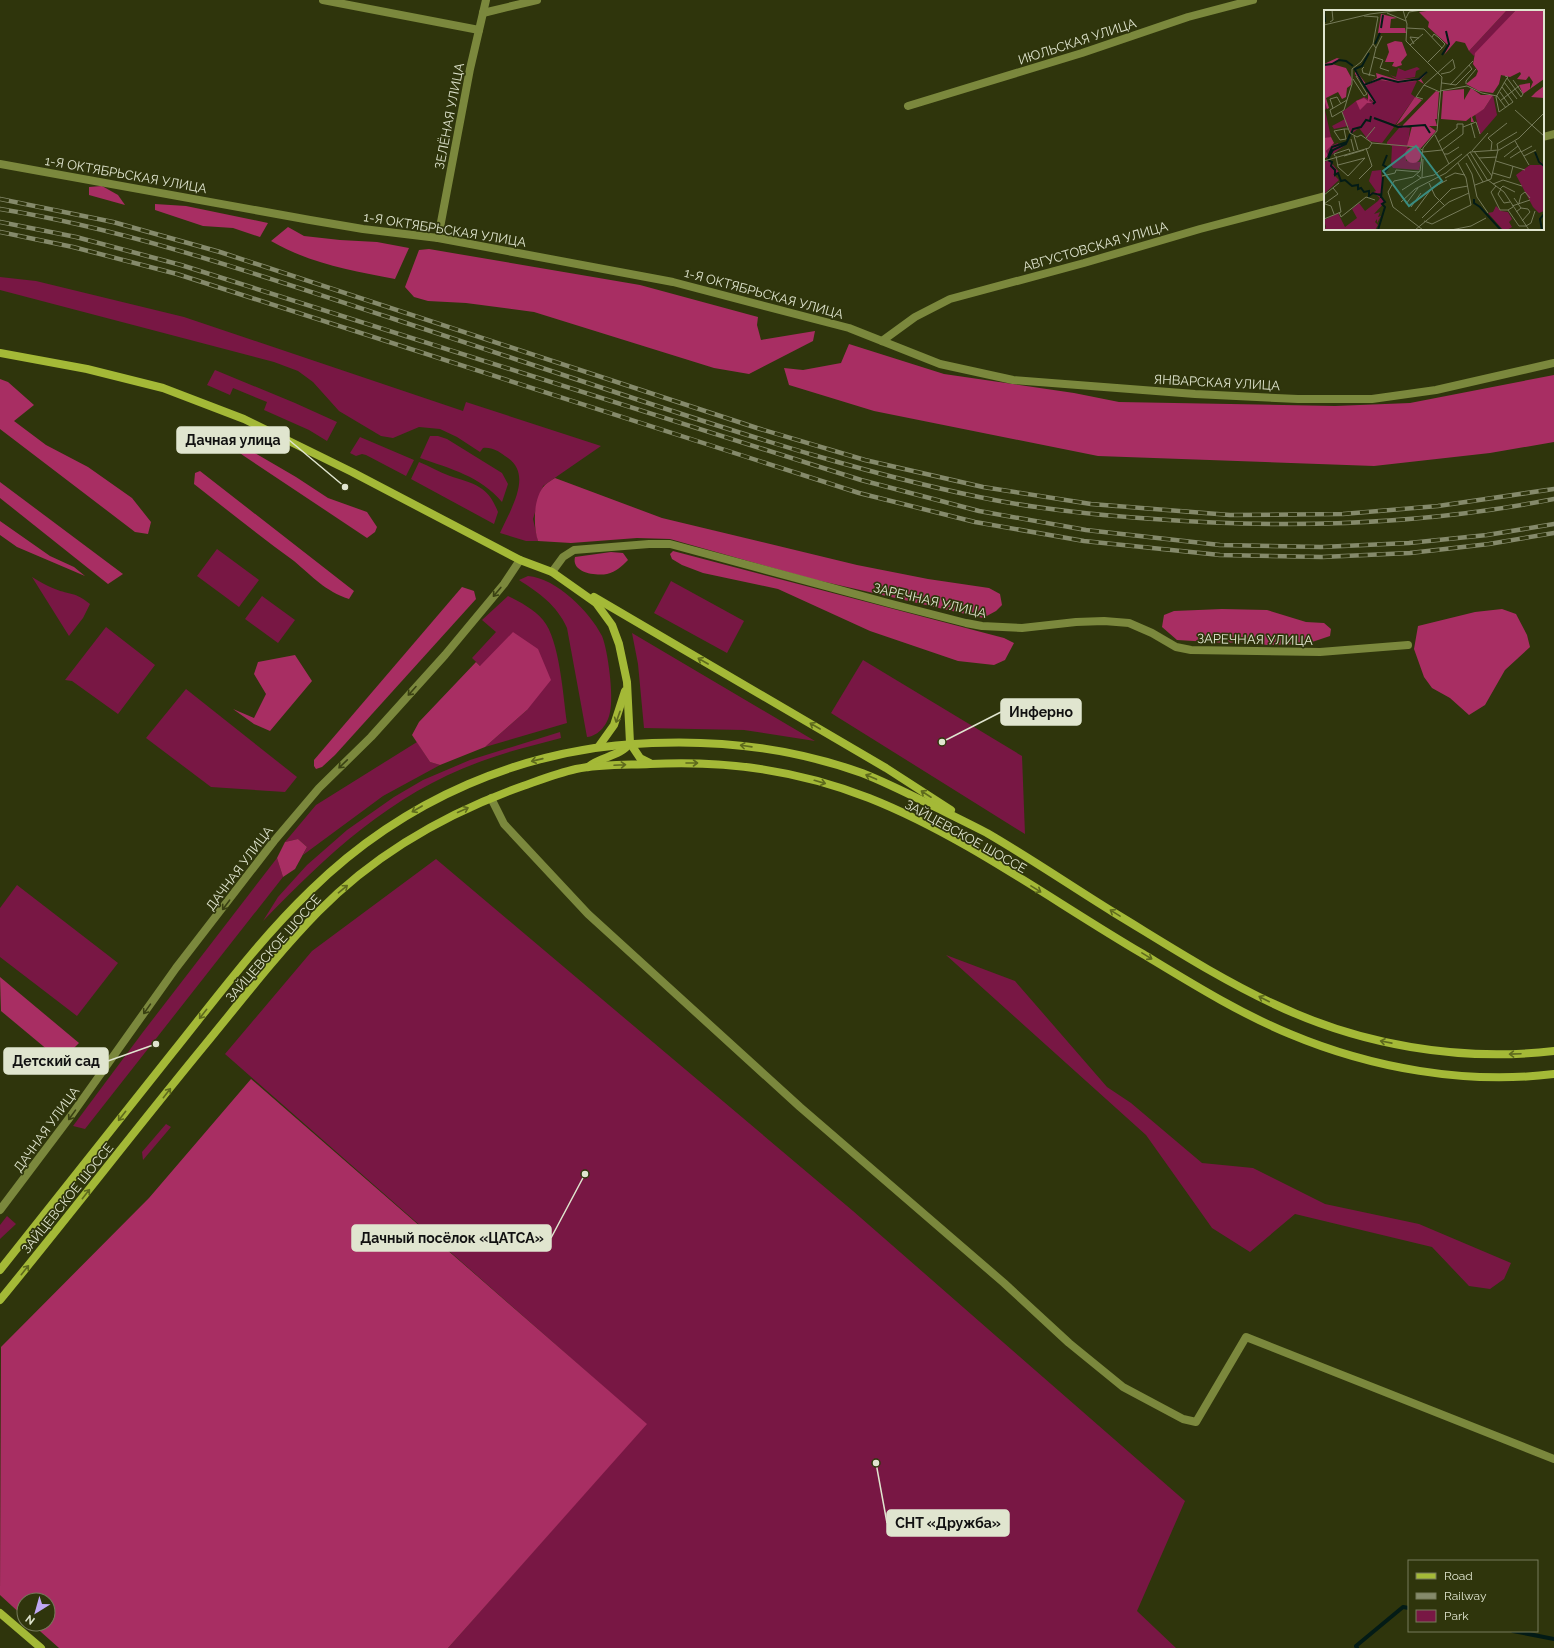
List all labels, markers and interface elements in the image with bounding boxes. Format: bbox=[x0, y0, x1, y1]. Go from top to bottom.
inset map bbox=[1324, 10, 1544, 230]
street label: ИЮЛЬСКАЯ УЛИЦА bbox=[1016, 15, 1138, 68]
street label: ЗЕЛЁНАЯ УЛИЦА bbox=[431, 61, 467, 171]
street label: 1-Я ОКТЯБРЬСКАЯ УЛИЦА bbox=[44, 153, 208, 196]
street label: 1-Я ОКТЯБРЬСКАЯ УЛИЦА bbox=[363, 209, 527, 250]
street label: АВГУСТОВСКАЯ УЛИЦА bbox=[1021, 219, 1170, 274]
street label: 1-Я ОКТЯБРЬСКАЯ УЛИЦА bbox=[683, 265, 845, 322]
street label: ЯНВАРСКАЯ УЛИЦА bbox=[1153, 372, 1281, 393]
callout: Дачная улица bbox=[177, 427, 289, 453]
text: Дачная улица bbox=[185, 432, 281, 448]
street label: ЗАРЕЧНАЯ УЛИЦА bbox=[872, 580, 988, 621]
one-way arrow bbox=[492, 587, 501, 597]
street label: ЗАРЕЧНАЯ УЛИЦА bbox=[1197, 631, 1313, 648]
one-way arrow bbox=[697, 657, 709, 665]
one-way arrow bbox=[408, 686, 417, 696]
callout: Инферно bbox=[1001, 699, 1081, 725]
text: Инферно bbox=[1009, 704, 1073, 720]
one-way arrow bbox=[613, 710, 621, 722]
one-way arrow bbox=[809, 722, 821, 730]
one-way arrow bbox=[740, 742, 753, 750]
one-way arrow bbox=[531, 756, 544, 764]
one-way arrow bbox=[338, 759, 348, 769]
one-way arrow bbox=[685, 759, 698, 766]
one-way arrow bbox=[613, 762, 626, 769]
one-way arrow bbox=[866, 773, 878, 781]
one-way arrow bbox=[813, 779, 826, 786]
one-way arrow bbox=[921, 790, 932, 798]
street label: ЗАЙЦЕВСКОЕ ШОССЕ bbox=[902, 797, 1029, 876]
one-way arrow bbox=[411, 806, 423, 814]
one-way arrow bbox=[457, 806, 469, 813]
street label: ДАЧНАЯ УЛИЦА bbox=[203, 823, 276, 913]
one-way arrow bbox=[338, 884, 348, 893]
one-way arrow bbox=[1030, 885, 1042, 893]
street label: ЗАЙЦЕВСКОЕ ШОССЕ bbox=[223, 892, 324, 1005]
one-way arrow bbox=[221, 900, 230, 911]
one-way arrow bbox=[1109, 908, 1121, 916]
one-way arrow bbox=[1141, 953, 1153, 961]
one-way arrow bbox=[1258, 995, 1270, 1002]
one-way arrow bbox=[143, 1003, 151, 1014]
one-way arrow bbox=[199, 1008, 208, 1019]
one-way arrow bbox=[1380, 1038, 1393, 1046]
callout: Детский сад bbox=[4, 1048, 108, 1074]
one-way arrow bbox=[1509, 1050, 1522, 1057]
text: Детский сад bbox=[12, 1053, 100, 1069]
street label: ДАЧНАЯ УЛИЦА bbox=[10, 1084, 82, 1175]
one-way arrow bbox=[162, 1087, 171, 1098]
one-way arrow bbox=[68, 1109, 76, 1120]
one-way arrow bbox=[118, 1110, 127, 1121]
street label: ЗАЙЦЕВСКОЕ ШОССЕ bbox=[18, 1140, 116, 1256]
one-way arrow bbox=[81, 1189, 90, 1200]
callout: Дачный посёлок «ЦАТСА» bbox=[352, 1225, 551, 1251]
text: Дачный посёлок «ЦАТСА» bbox=[360, 1230, 544, 1246]
one-way arrow bbox=[20, 1265, 29, 1276]
callout: СНТ «Дружба» bbox=[887, 1510, 1009, 1536]
text: СНТ «Дружба» bbox=[895, 1515, 1001, 1531]
legend bbox=[1408, 1560, 1538, 1632]
text: Road bbox=[1444, 1569, 1473, 1583]
text: Railway bbox=[1444, 1589, 1487, 1603]
north arrow bbox=[16, 1592, 56, 1632]
text: Park bbox=[1444, 1609, 1469, 1623]
text: N bbox=[23, 1612, 38, 1627]

